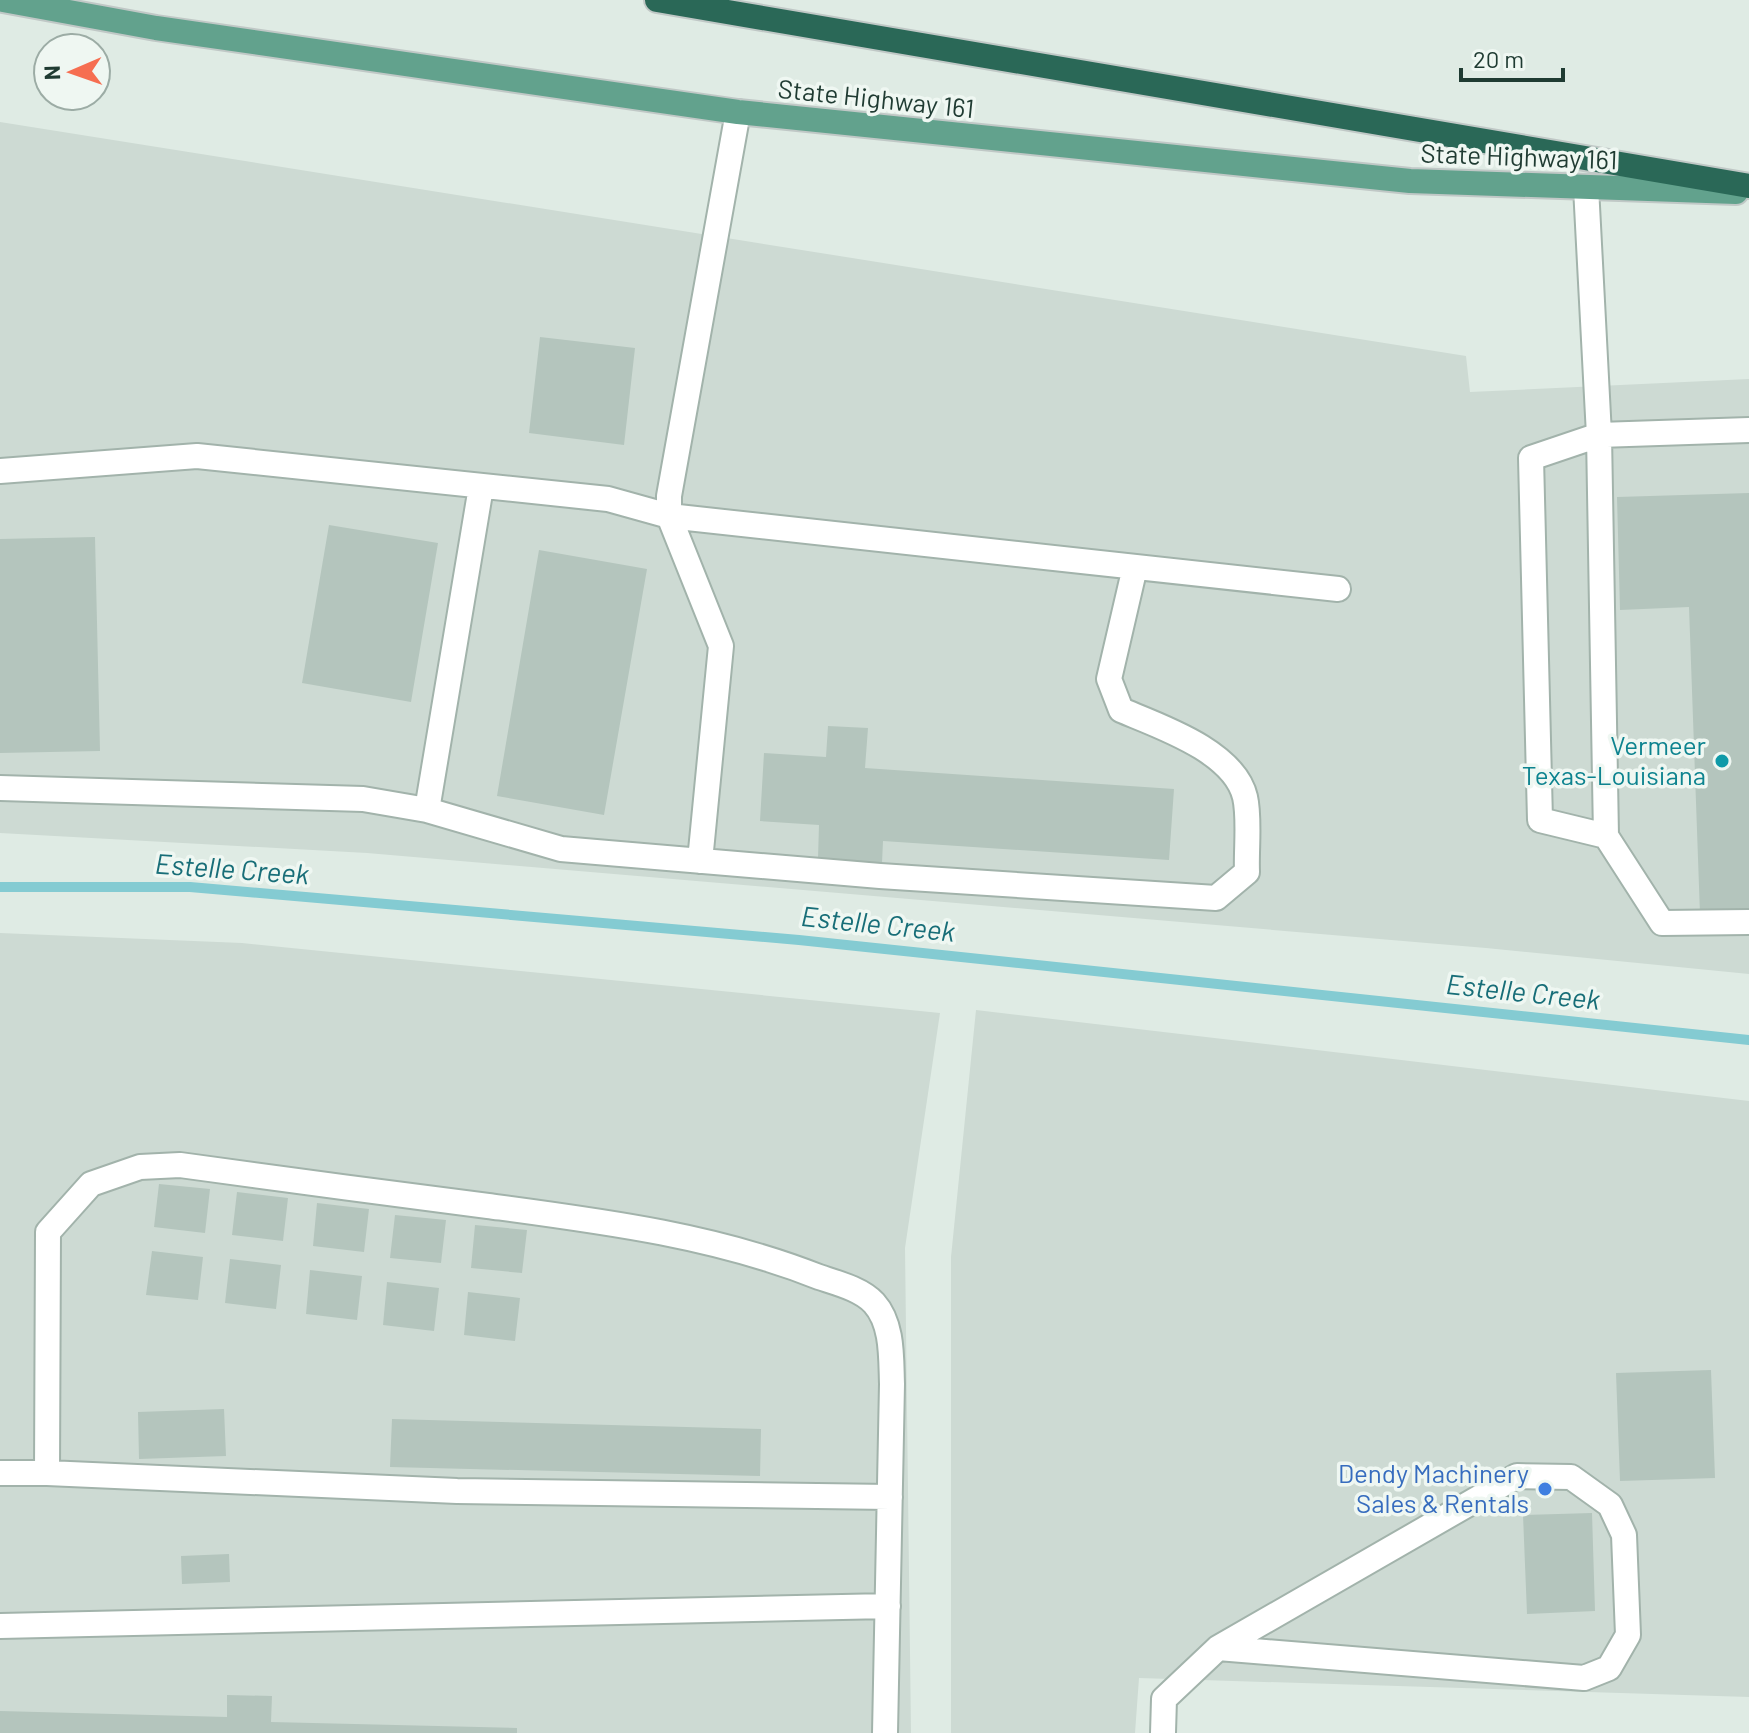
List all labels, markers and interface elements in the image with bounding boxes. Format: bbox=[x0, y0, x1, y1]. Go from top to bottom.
north arrow bbox=[32, 32, 112, 112]
scale bar bbox=[1461, 32, 1563, 82]
text: 20 m bbox=[1473, 44, 1524, 73]
text: N bbox=[38, 65, 64, 81]
street label: State Highway 161 bbox=[776, 72, 976, 123]
street label: State Highway 161 bbox=[1420, 137, 1618, 174]
place label: Vermeer Texas-Louisiana bbox=[1522, 729, 1707, 790]
marker: Vermeer Texas-Louisiana bbox=[1713, 752, 1731, 770]
water label: Estelle Creek bbox=[154, 846, 311, 890]
water label: Estelle Creek bbox=[799, 898, 957, 948]
water label: Estelle Creek bbox=[1444, 966, 1602, 1016]
place label: Dendy Machinery Sales & Rentals bbox=[1338, 1457, 1529, 1518]
marker: Dendy Machinery Sales & Rentals bbox=[1536, 1480, 1554, 1498]

